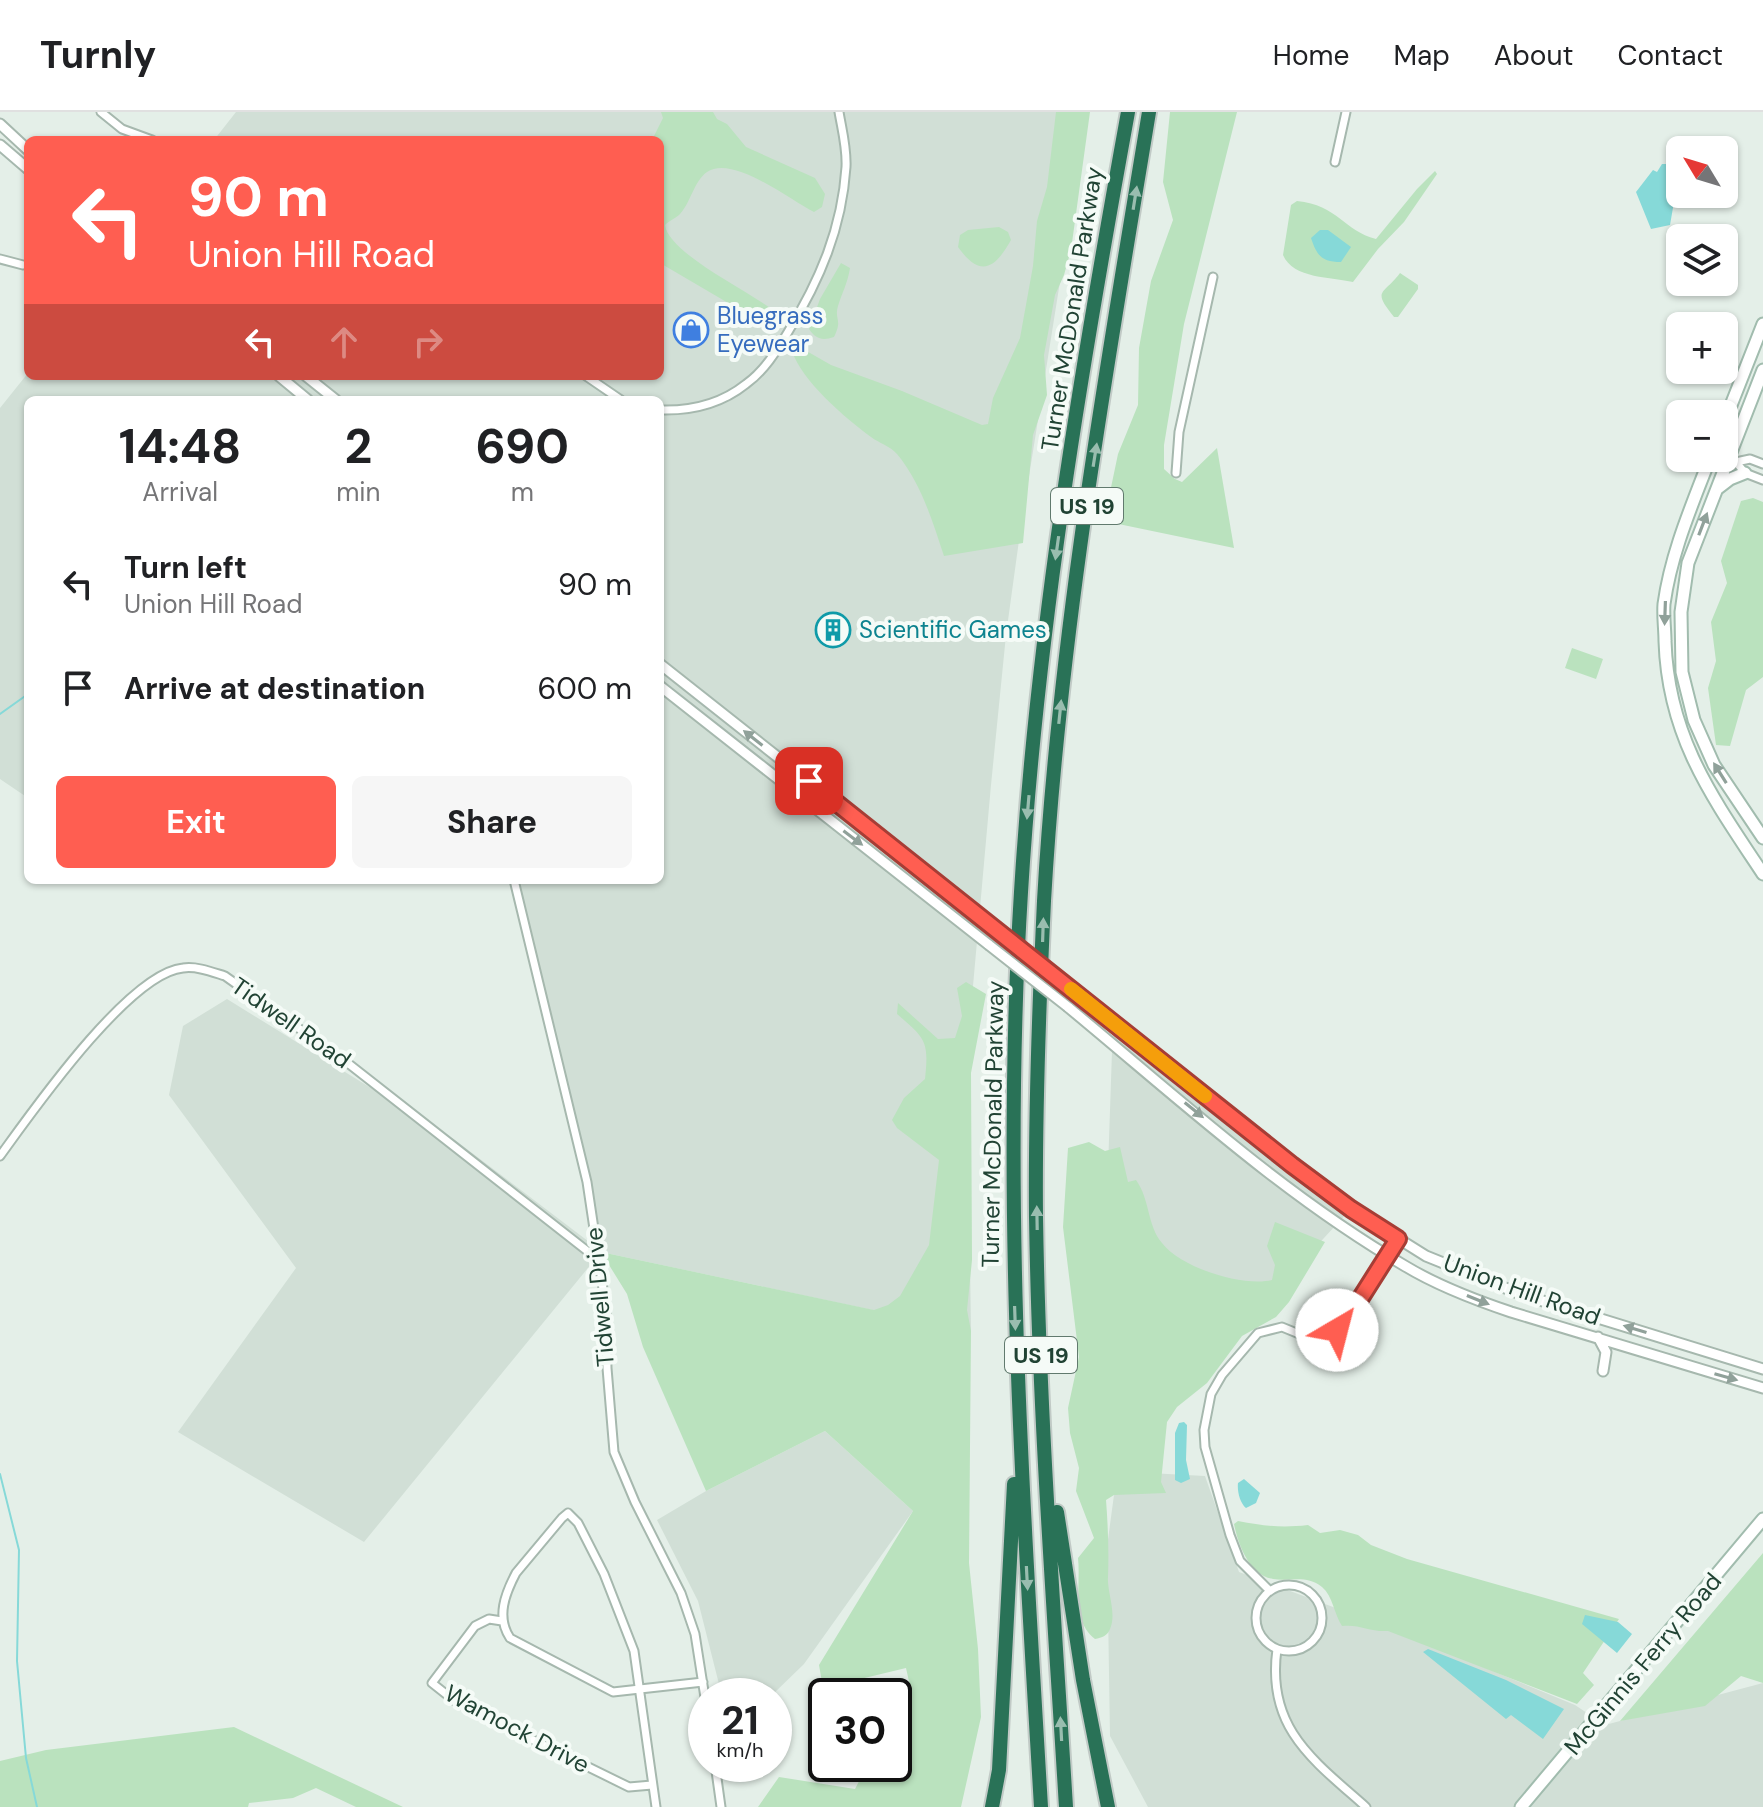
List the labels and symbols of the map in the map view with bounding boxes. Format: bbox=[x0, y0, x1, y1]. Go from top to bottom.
north arrow bbox=[1666, 136, 1738, 208]
street label: Turner McDonald Parkway bbox=[1034, 165, 1109, 453]
one-way arrow bbox=[1129, 185, 1142, 210]
place label: Bluegrass Eyewear bbox=[717, 300, 824, 359]
shop icon: Bluegrass Eyewear bbox=[672, 311, 710, 349]
one-way arrow bbox=[1089, 442, 1102, 467]
road number: US 19 bbox=[1051, 488, 1123, 524]
one-way arrow bbox=[1697, 512, 1710, 536]
one-way arrow bbox=[1050, 536, 1063, 561]
one-way arrow bbox=[1659, 600, 1671, 626]
building icon: Scientific Games bbox=[814, 611, 852, 649]
place label: Scientific Games bbox=[859, 614, 1047, 645]
one-way arrow bbox=[1054, 699, 1067, 724]
one-way arrow bbox=[743, 731, 763, 747]
pin bbox=[775, 747, 843, 815]
one-way arrow bbox=[1714, 762, 1728, 784]
one-way arrow bbox=[1021, 794, 1034, 819]
one-way arrow bbox=[843, 830, 863, 846]
one-way arrow bbox=[1037, 917, 1050, 942]
street label: Tidwell Road bbox=[226, 970, 357, 1075]
street label: Turner McDonald Parkway bbox=[974, 980, 1011, 1268]
one-way arrow bbox=[1183, 1101, 1203, 1118]
one-way arrow bbox=[1030, 1205, 1043, 1230]
street label: Tidwell Drive bbox=[578, 1226, 621, 1368]
street label: Union Hill Road bbox=[1439, 1247, 1605, 1332]
position arrow bbox=[1295, 1288, 1379, 1372]
one-way arrow bbox=[1466, 1294, 1490, 1307]
one-way arrow bbox=[1009, 1306, 1022, 1331]
one-way arrow bbox=[1623, 1322, 1647, 1335]
road number: US 19 bbox=[1005, 1337, 1077, 1373]
one-way arrow bbox=[1714, 1372, 1739, 1384]
one-way arrow bbox=[1021, 1566, 1034, 1591]
street label: McGinnis Ferry Road bbox=[1557, 1566, 1728, 1761]
street label: Wamock Drive bbox=[439, 1677, 595, 1780]
speed limit sign: 30 bbox=[808, 1678, 912, 1782]
one-way arrow bbox=[1054, 1716, 1067, 1741]

